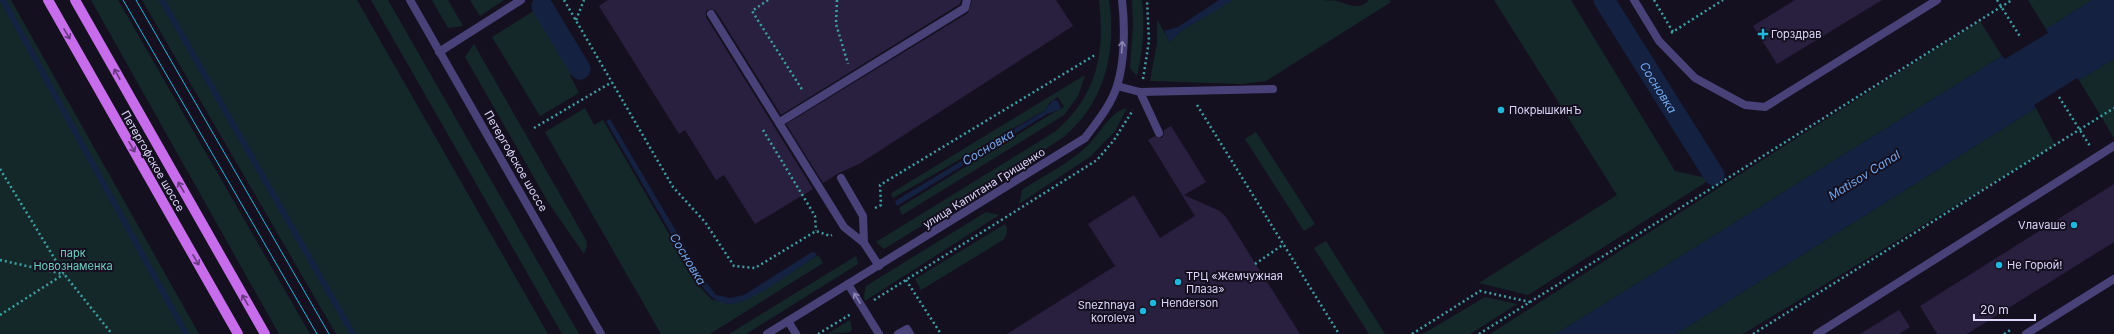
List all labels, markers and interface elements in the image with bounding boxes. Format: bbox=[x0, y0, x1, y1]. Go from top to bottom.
place label: Горздрав bbox=[1771, 27, 1821, 41]
one-way arrow bbox=[64, 28, 72, 40]
marker: Горздрав bbox=[1758, 29, 1768, 39]
one-way arrow bbox=[1119, 41, 1126, 54]
water label: Сосновка bbox=[1637, 59, 1681, 116]
one-way arrow bbox=[113, 68, 120, 80]
place label: ПокрышкинЪ bbox=[1509, 103, 1582, 117]
marker: ПокрышкинЪ bbox=[1496, 105, 1506, 115]
street label: Петергофское шоссе bbox=[118, 108, 188, 214]
street label: Петергофское шоссе bbox=[481, 108, 551, 214]
water label: Сосновка bbox=[959, 126, 1017, 168]
one-way arrow bbox=[128, 141, 136, 153]
street label: улица Капитана Грищенко bbox=[920, 144, 1048, 231]
water label: Matisov Canal bbox=[1825, 147, 1903, 203]
one-way arrow bbox=[176, 181, 184, 193]
place label: Vлаvаше bbox=[2018, 218, 2066, 232]
marker: Vлаvаше bbox=[2069, 220, 2079, 230]
water label: Сосновка bbox=[667, 230, 709, 288]
park label: парк Новознаменка bbox=[33, 246, 113, 273]
one-way arrow bbox=[192, 254, 200, 266]
place label: Не Горюй! bbox=[2007, 258, 2062, 272]
marker: Не Горюй! bbox=[1994, 260, 2004, 270]
place label: ТРЦ «Жемчужная Плаза» bbox=[1186, 269, 1283, 296]
marker: ТРЦ «Жемчужная Плаза» bbox=[1173, 277, 1183, 287]
one-way arrow bbox=[853, 293, 861, 304]
one-way arrow bbox=[241, 294, 249, 306]
place label: Henderson bbox=[1161, 296, 1218, 310]
scale bar bbox=[1974, 296, 2035, 322]
place label: Snezhnaya koroleva bbox=[1078, 298, 1135, 325]
marker: Henderson bbox=[1148, 298, 1158, 308]
text: 20 m bbox=[1980, 302, 2009, 317]
marker: Snezhnaya koroleva bbox=[1138, 306, 1148, 316]

